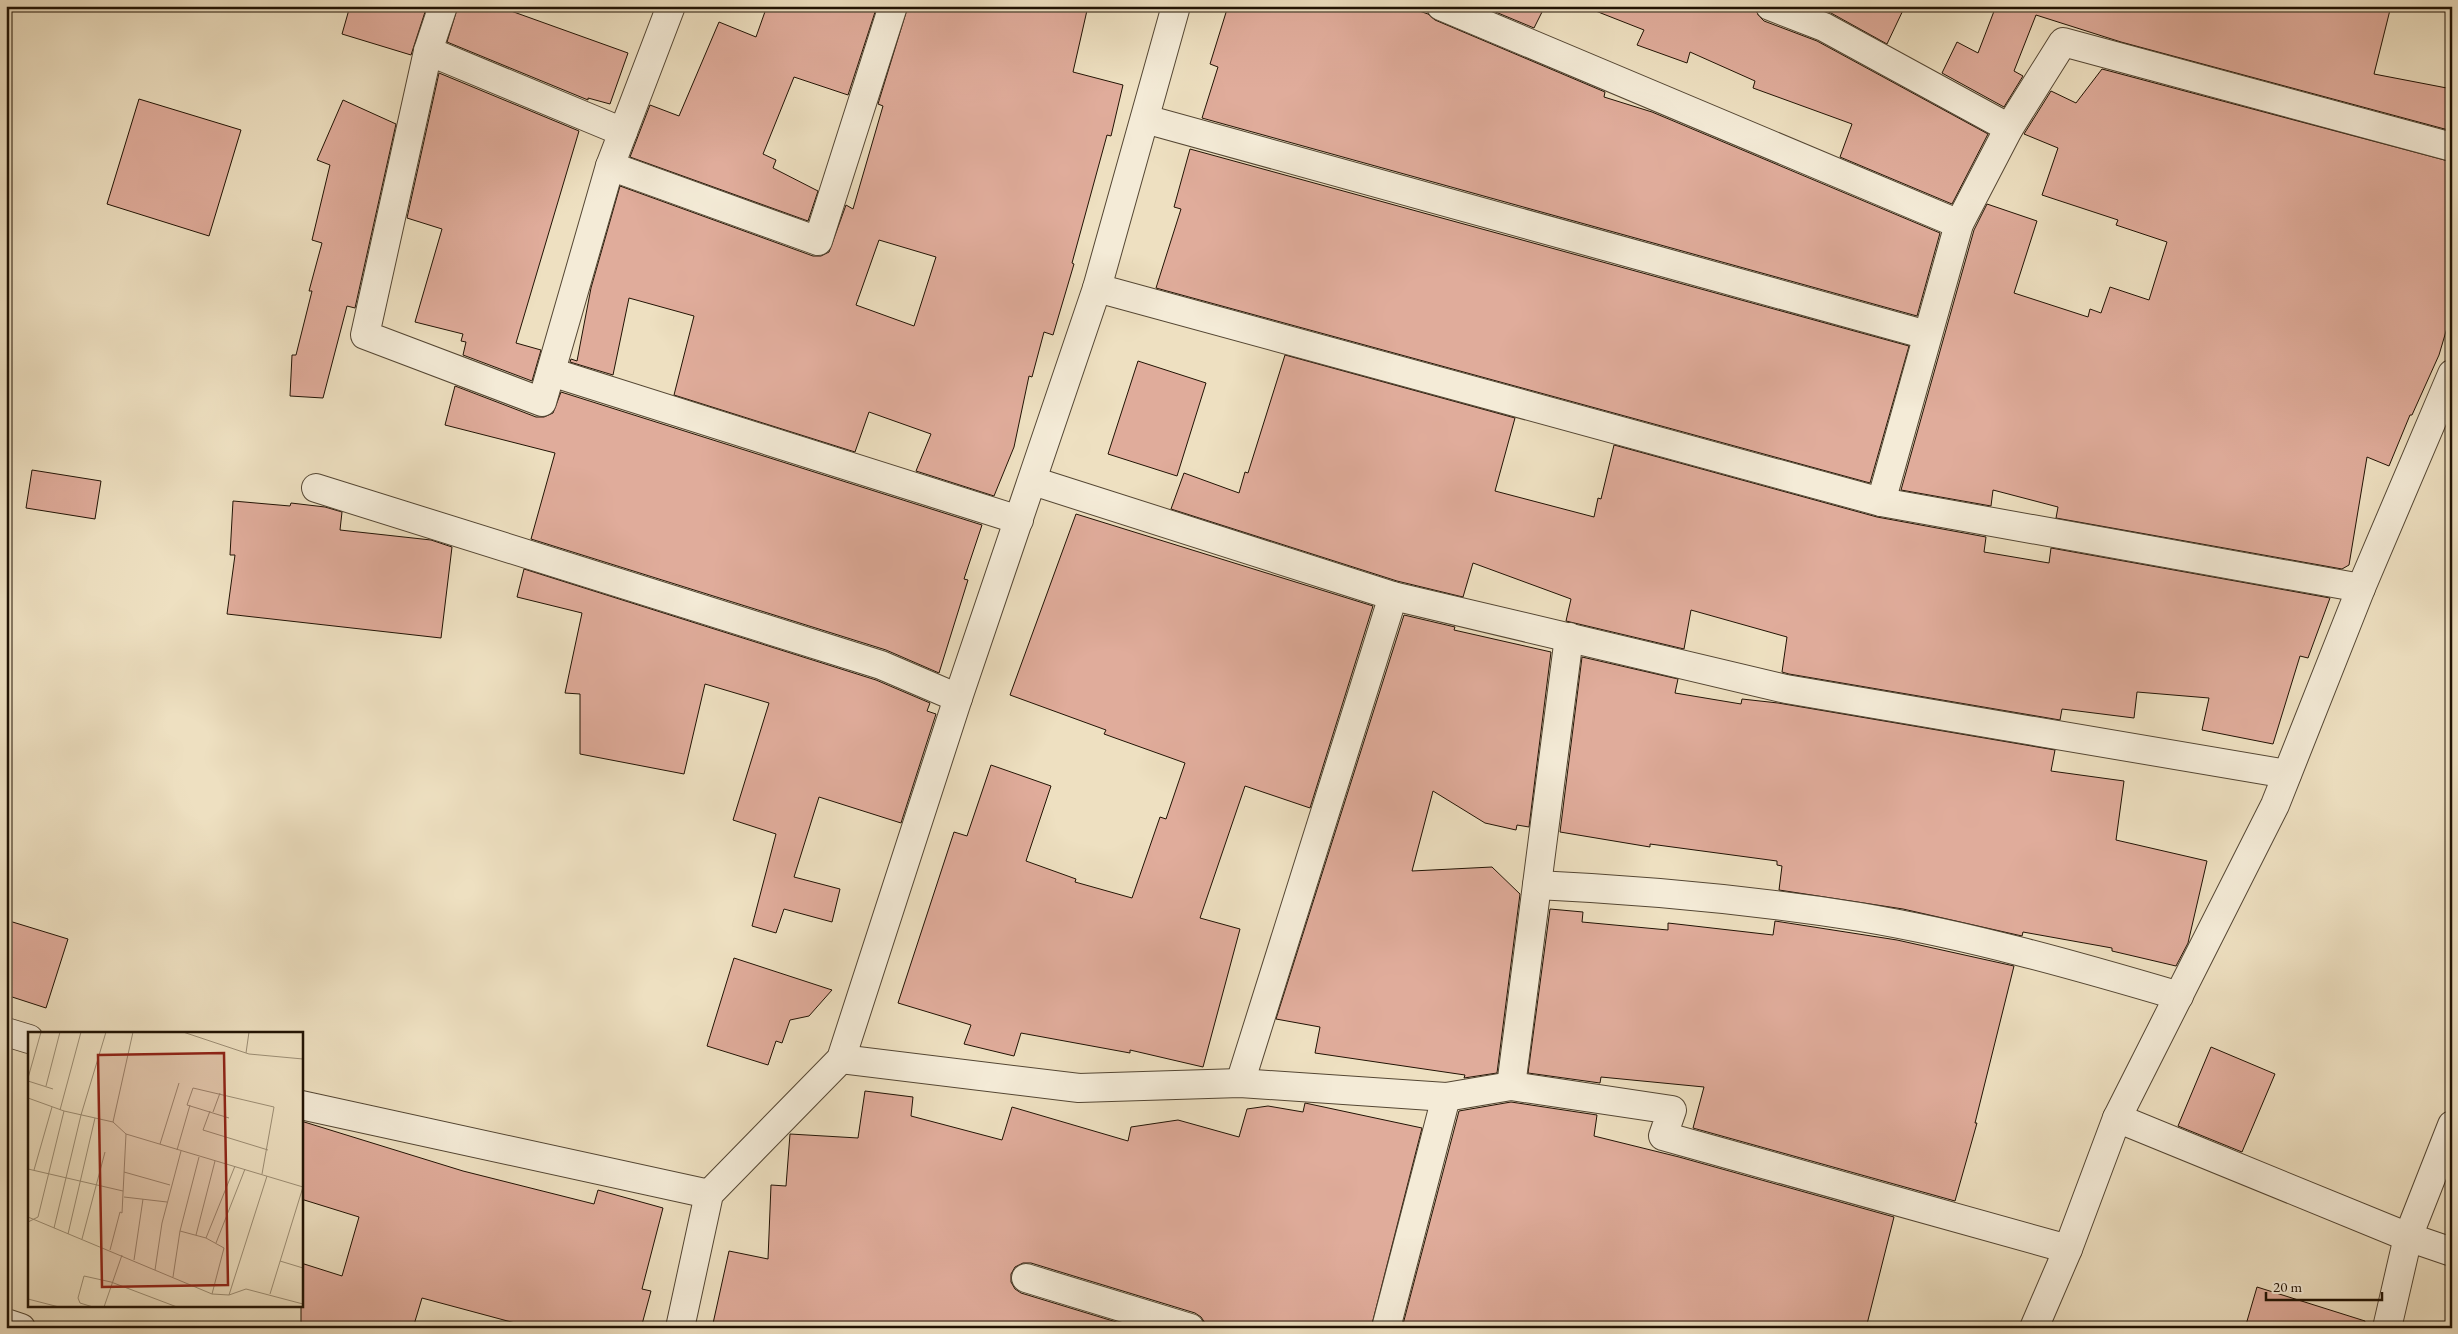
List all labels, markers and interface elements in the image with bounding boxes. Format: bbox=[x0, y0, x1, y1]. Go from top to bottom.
inset map bbox=[28, 1032, 302, 1306]
scale bar bbox=[2266, 1269, 2382, 1301]
text: 20 m bbox=[2273, 1277, 2302, 1296]

